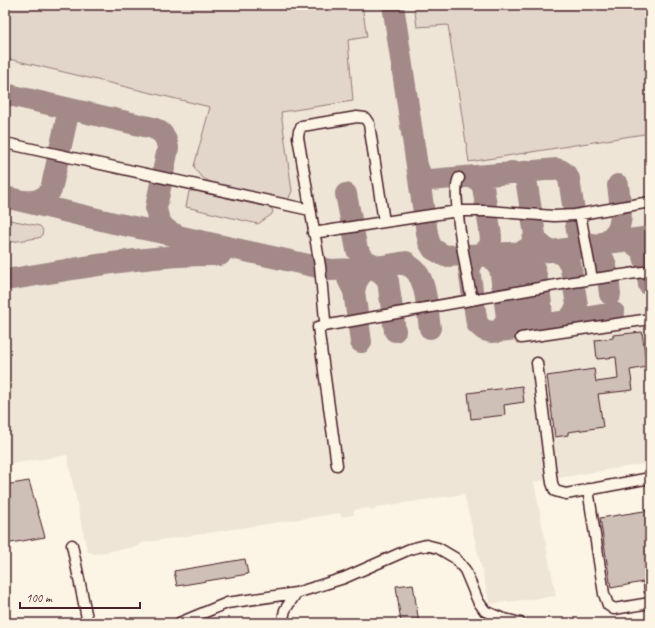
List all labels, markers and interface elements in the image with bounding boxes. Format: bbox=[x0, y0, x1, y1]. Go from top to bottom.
scale bar bbox=[20, 584, 140, 610]
text: 100 m bbox=[26, 590, 53, 606]

